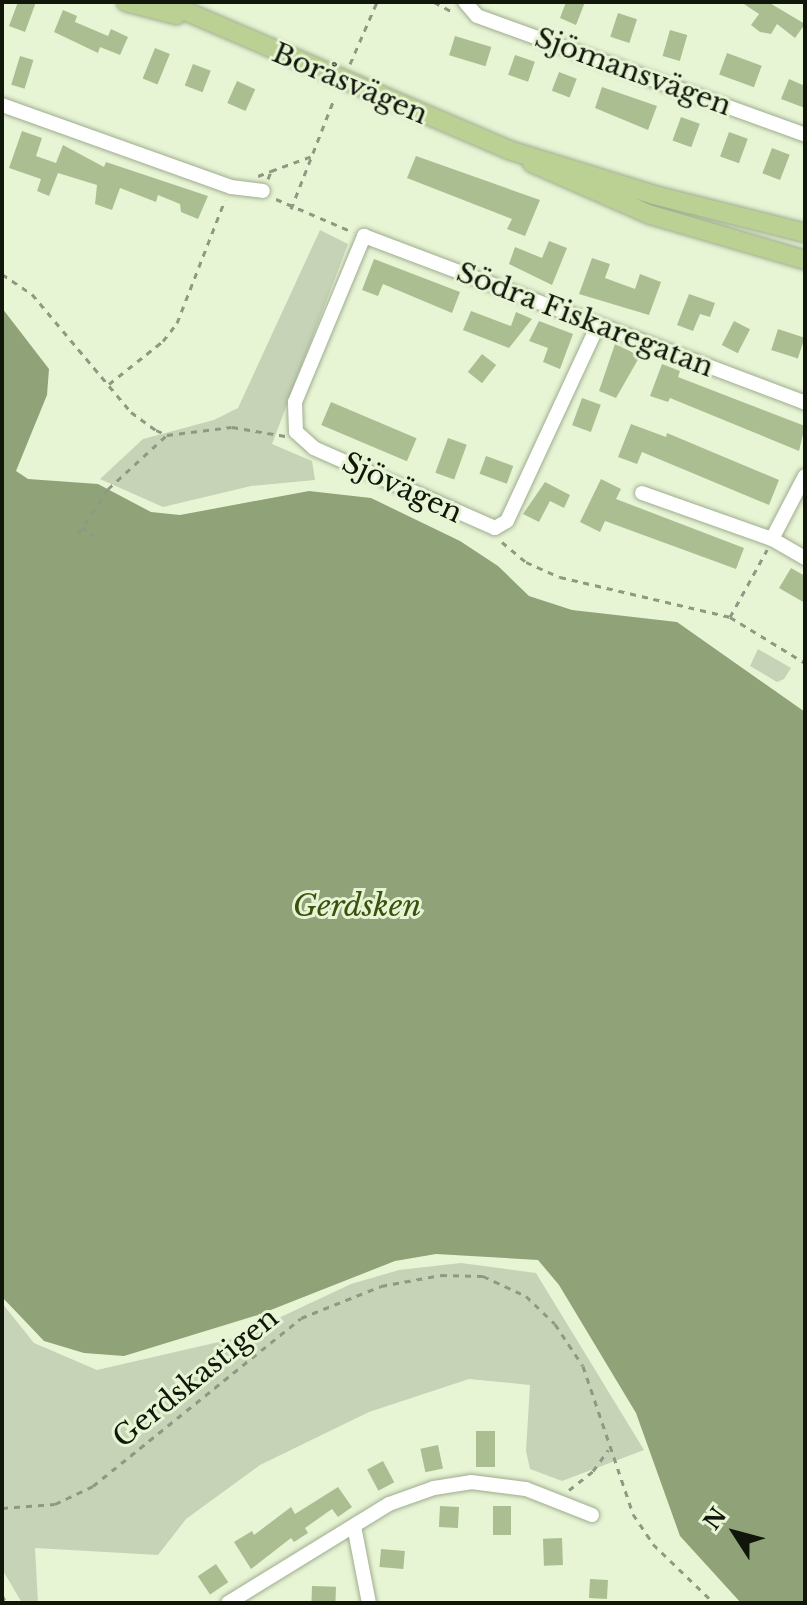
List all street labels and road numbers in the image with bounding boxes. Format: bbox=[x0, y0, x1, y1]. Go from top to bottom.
street label: Sjömansvägen bbox=[530, 21, 736, 123]
street label: Boråsvägen bbox=[267, 36, 433, 132]
street label: Södra Fiskaregatan bbox=[452, 255, 718, 385]
street label: Sjövägen bbox=[337, 446, 467, 530]
street label: Gerdskastigen bbox=[107, 1301, 285, 1455]

